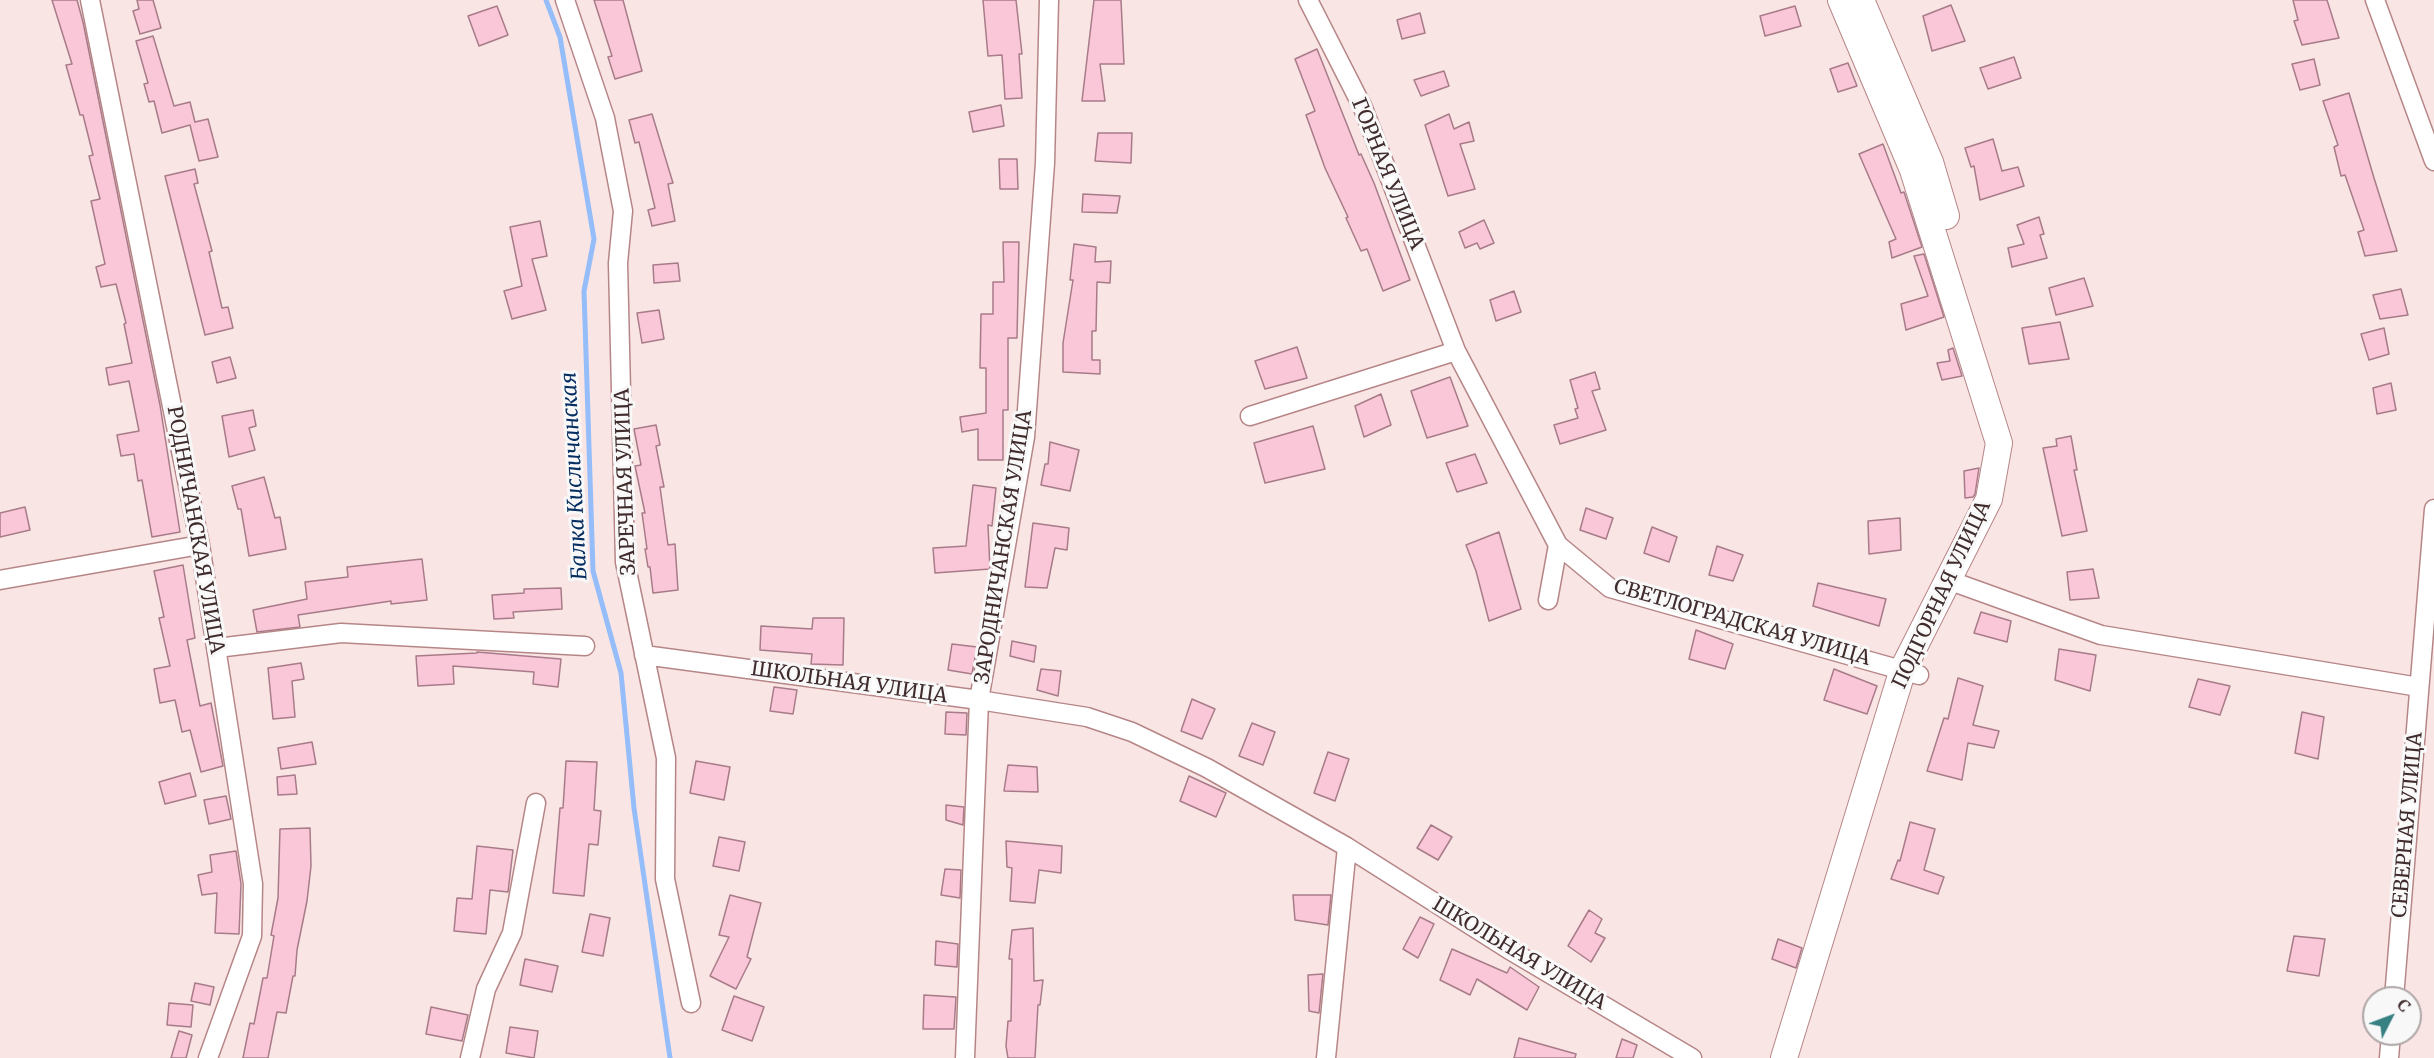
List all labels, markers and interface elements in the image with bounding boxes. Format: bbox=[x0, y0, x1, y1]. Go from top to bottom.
street label: ГОРНАЯ УЛИЦА bbox=[1346, 95, 1428, 253]
water label: Балка Кисличанская bbox=[557, 371, 593, 581]
street label: ЗАРЕЧНАЯ УЛИЦА bbox=[611, 388, 641, 576]
street label: РОДНИЧАНСКАЯ УЛИЦА bbox=[161, 404, 229, 656]
street label: ЗАРОДНИЧАНСКАЯ УЛИЦА bbox=[970, 408, 1038, 686]
street label: ПОДГОРНАЯ УЛИЦА bbox=[1888, 497, 1996, 693]
street label: СВЕТЛОГРАДСКАЯ УЛИЦА bbox=[1611, 575, 1873, 671]
street label: ШКОЛЬНАЯ УЛИЦА bbox=[749, 657, 949, 709]
street label: СЕВЕРНАЯ УЛИЦА bbox=[2388, 731, 2428, 919]
street label: ШКОЛЬНАЯ УЛИЦА bbox=[1428, 893, 1610, 1015]
north arrow bbox=[2362, 986, 2422, 1046]
text: С bbox=[2393, 995, 2415, 1016]

